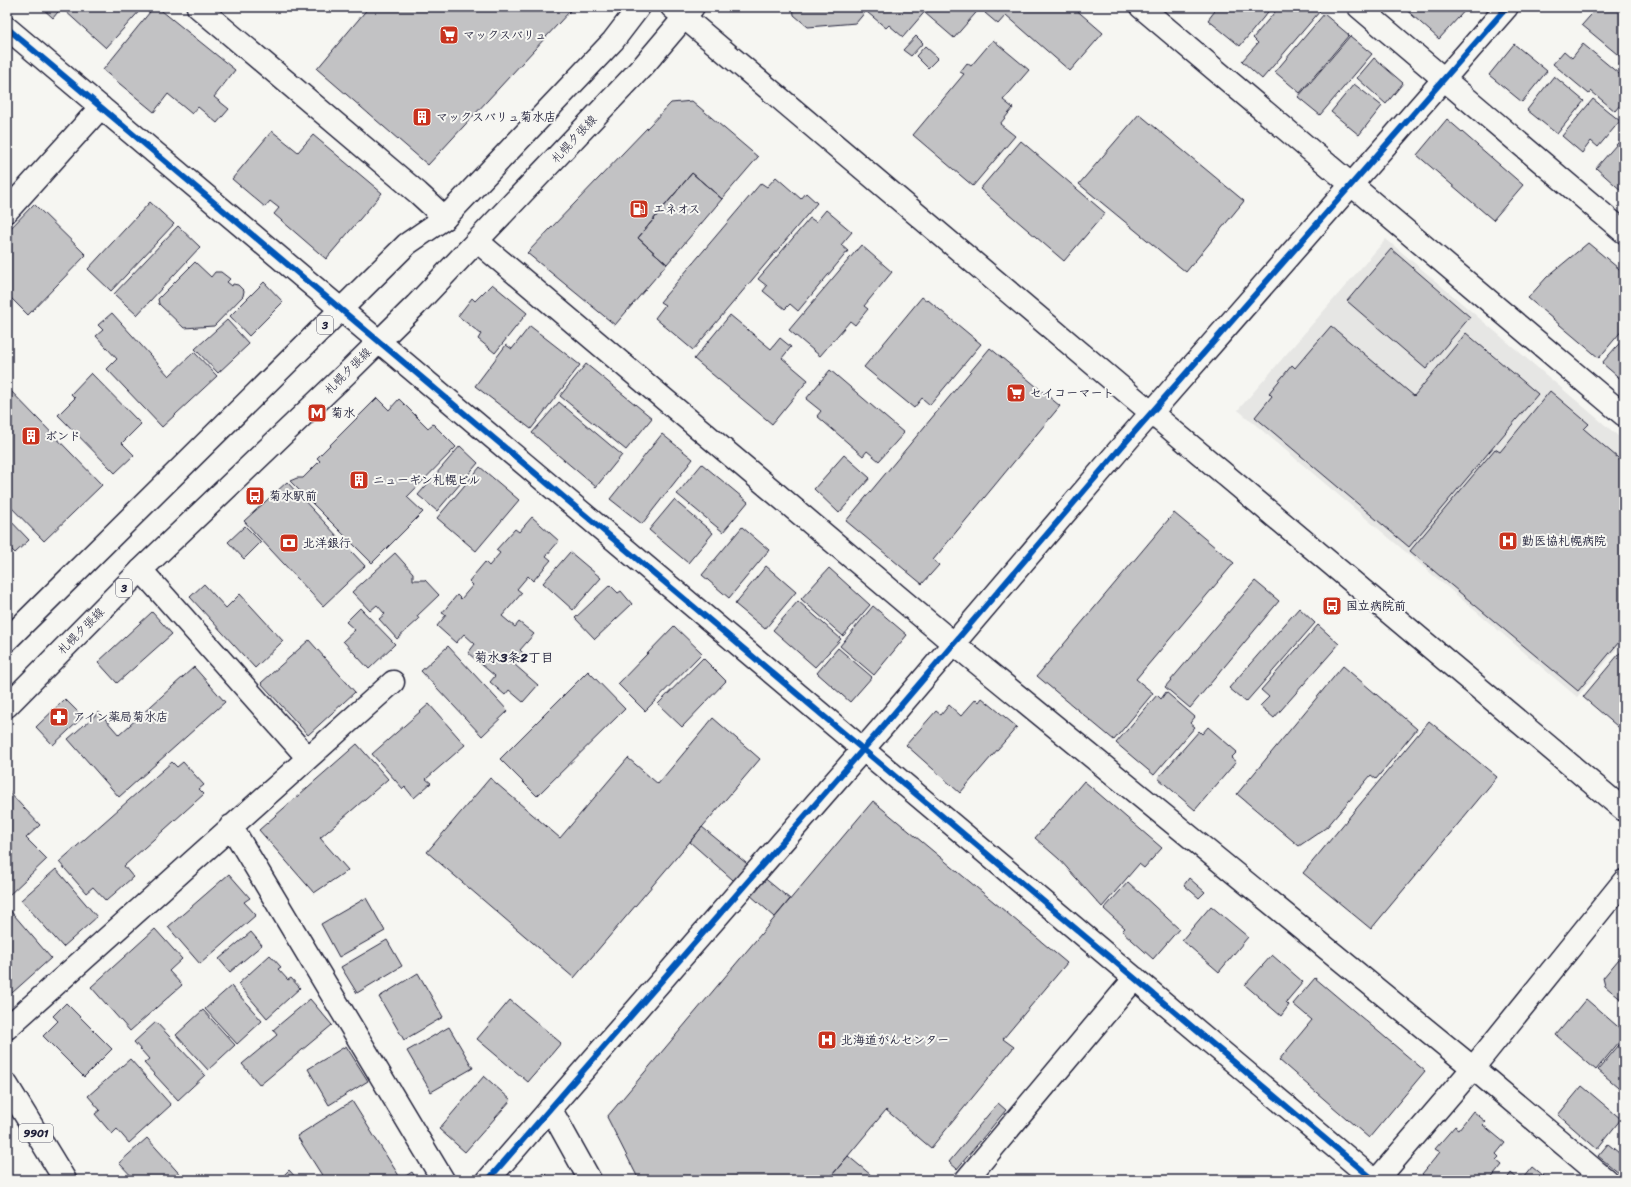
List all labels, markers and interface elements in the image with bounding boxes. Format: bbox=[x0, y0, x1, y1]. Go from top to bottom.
supermarket icon: マックスバリュ bbox=[438, 24, 460, 46]
place label: マックスバリュ bbox=[463, 24, 547, 46]
building icon: マックスバリュ菊水店 bbox=[411, 106, 433, 128]
place label: マックスバリュ菊水店 bbox=[436, 106, 556, 128]
street label: 札幌夕張線 bbox=[545, 110, 603, 168]
fuel station icon: エネオス bbox=[628, 198, 650, 220]
place label: エネオス bbox=[653, 198, 700, 220]
road number: 3 bbox=[317, 316, 333, 334]
street label: 札幌夕張線 bbox=[319, 342, 377, 400]
supermarket icon: セイコーマート bbox=[1005, 382, 1027, 404]
place label: セイコーマート bbox=[1030, 382, 1114, 404]
metro station icon: 菊水 bbox=[306, 402, 328, 424]
place label: 菊水 bbox=[331, 402, 356, 424]
building icon: ボンド bbox=[20, 425, 42, 447]
place label: ボンド bbox=[45, 425, 81, 447]
building icon: ニューギン札幌ビル bbox=[348, 469, 370, 491]
place label: ニューギン札幌ビル bbox=[373, 469, 481, 491]
bus stop icon: 菊水駅前 bbox=[244, 485, 266, 507]
place label: 菊水駅前 bbox=[269, 485, 317, 507]
hospital icon: 勤医協札幌病院 bbox=[1497, 530, 1519, 552]
place label: 勤医協札幌病院 bbox=[1522, 530, 1606, 552]
bank icon: 北洋銀行 bbox=[278, 532, 300, 554]
place label: 北洋銀行 bbox=[303, 532, 351, 554]
road number: 3 bbox=[116, 579, 132, 597]
bus stop icon: 国立病院前 bbox=[1321, 595, 1343, 617]
place label: 国立病院前 bbox=[1346, 595, 1406, 617]
street label: 札幌夕張線 bbox=[52, 602, 110, 660]
district label: 菊水3条2丁目 bbox=[474, 646, 554, 669]
pharmacy icon: アイン薬局菊水店 bbox=[48, 706, 70, 728]
place label: アイン薬局菊水店 bbox=[73, 706, 168, 728]
hospital icon: 北海道がんセンター bbox=[816, 1029, 838, 1051]
place label: 北海道がんセンター bbox=[841, 1029, 949, 1051]
road number: 9901 bbox=[19, 1124, 53, 1142]

